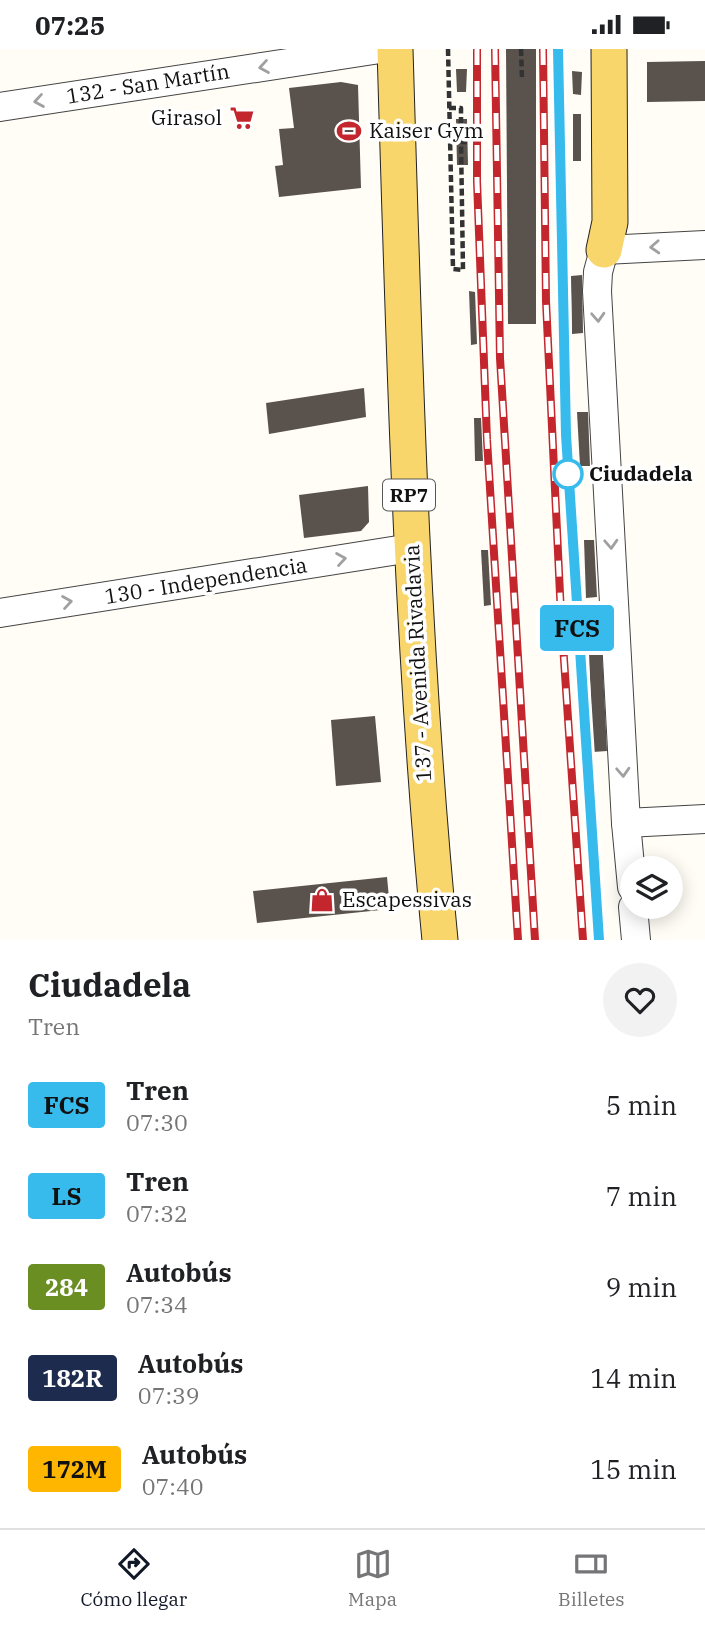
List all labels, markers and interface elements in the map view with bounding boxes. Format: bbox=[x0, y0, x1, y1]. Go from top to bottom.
text: 07:25 bbox=[35, 8, 105, 42]
street label: 132 - San Martín bbox=[64, 56, 231, 110]
one-way arrow bbox=[258, 59, 270, 74]
one-way arrow bbox=[33, 93, 45, 108]
place label: Girasol bbox=[151, 103, 222, 131]
supermarket icon: Girasol bbox=[228, 104, 256, 132]
place label: Kaiser Gym bbox=[369, 116, 484, 144]
sports icon: Kaiser Gym bbox=[335, 117, 363, 145]
one-way arrow bbox=[649, 240, 660, 255]
one-way arrow bbox=[591, 312, 606, 323]
marker: Ciudadela bbox=[553, 459, 583, 489]
place label: Ciudadela bbox=[589, 459, 693, 487]
road number: RP7 bbox=[383, 479, 435, 511]
one-way arrow bbox=[603, 539, 618, 550]
street label: 137 - Avenida Rivadavia bbox=[397, 544, 437, 782]
street label: 130 - Independencia bbox=[103, 550, 309, 610]
one-way arrow bbox=[335, 552, 347, 567]
one-way arrow bbox=[62, 595, 73, 610]
line badge: FCS bbox=[537, 605, 617, 651]
text: FCS bbox=[554, 612, 600, 644]
one-way arrow bbox=[616, 766, 631, 777]
map controls bbox=[620, 856, 683, 919]
button: layers bbox=[620, 856, 683, 919]
place label: Escapessivas bbox=[342, 885, 472, 913]
shop icon: Escapessivas bbox=[308, 886, 336, 914]
text: Ciudadela bbox=[28, 963, 191, 1006]
button: heart bbox=[603, 963, 677, 1037]
text: Tren bbox=[28, 1011, 80, 1041]
text: Tren bbox=[126, 1073, 189, 1107]
text: 5 min bbox=[606, 1088, 677, 1122]
text: FCS bbox=[44, 1089, 89, 1121]
text: 07:30 bbox=[126, 1107, 188, 1137]
text: Tren bbox=[126, 1164, 189, 1198]
text: 7 min bbox=[606, 1179, 677, 1213]
text: LS bbox=[52, 1180, 81, 1212]
text: 07:32 bbox=[126, 1198, 188, 1228]
text: Autobús bbox=[126, 1255, 232, 1289]
text: 9 min bbox=[606, 1270, 677, 1304]
text: 284 bbox=[45, 1271, 88, 1303]
text: 07:34 bbox=[126, 1289, 188, 1319]
text: Autobús bbox=[138, 1346, 243, 1380]
text: 14 min bbox=[590, 1361, 677, 1395]
text: 182R bbox=[42, 1362, 103, 1394]
text: 07:39 bbox=[138, 1380, 200, 1410]
text: Autobús bbox=[142, 1437, 247, 1471]
text: 15 min bbox=[590, 1452, 677, 1486]
text: 172M bbox=[42, 1453, 107, 1485]
text: 07:40 bbox=[142, 1471, 204, 1501]
tab: Cómo llegar bbox=[80, 1545, 187, 1611]
tab: Mapa bbox=[348, 1545, 397, 1611]
tab: Billetes bbox=[558, 1545, 625, 1611]

